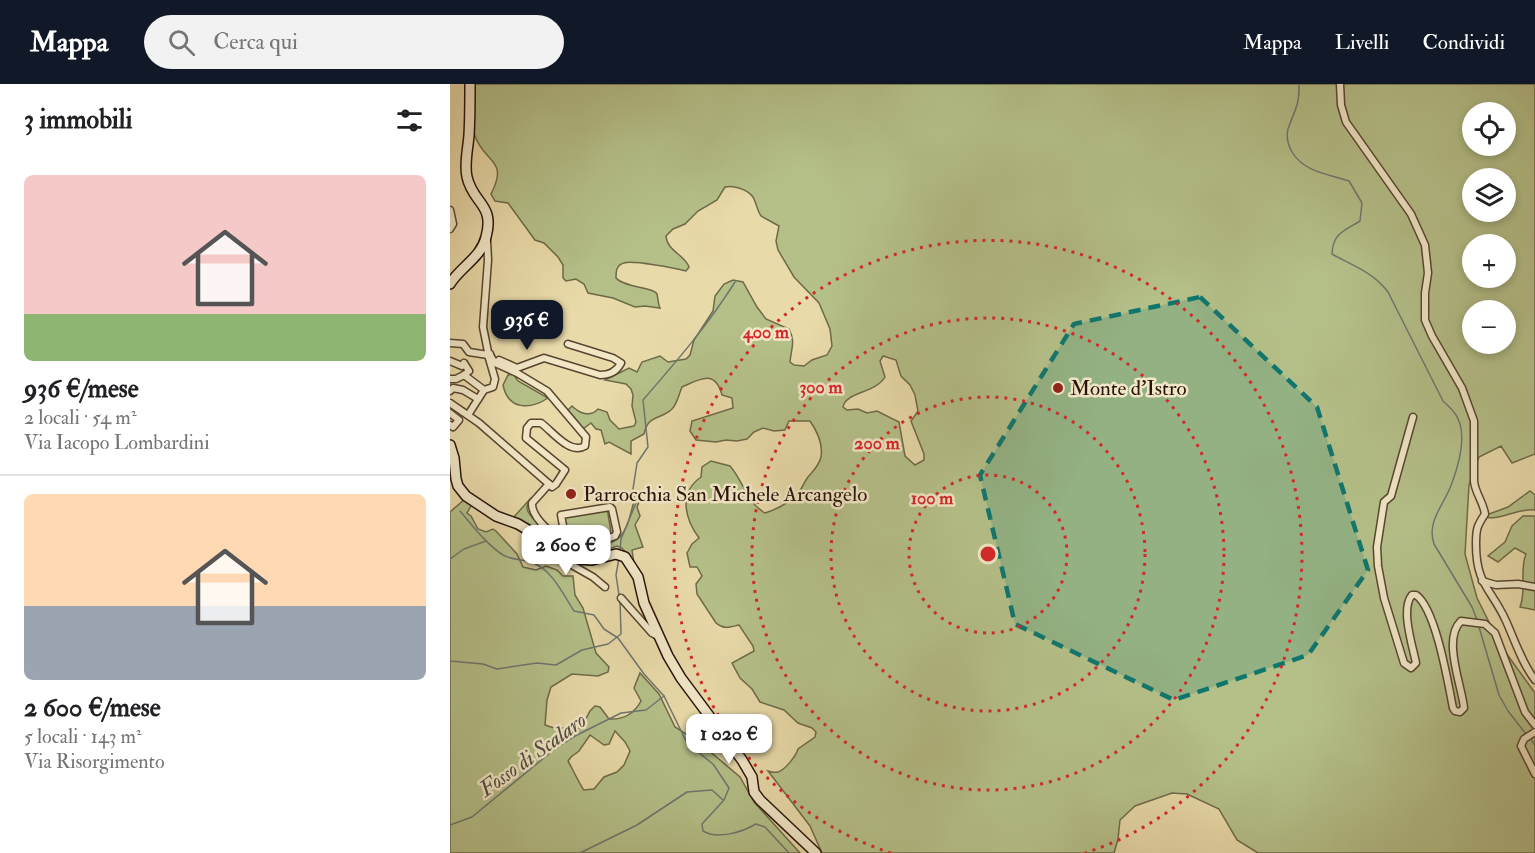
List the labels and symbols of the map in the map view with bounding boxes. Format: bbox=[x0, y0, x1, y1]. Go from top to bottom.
pin: 936 € bbox=[485, 300, 569, 351]
text: 400 m bbox=[742, 321, 790, 344]
place label: Monte d'Istro bbox=[1070, 375, 1187, 402]
text: 300 m bbox=[799, 376, 844, 399]
marker: Monte d'Istro bbox=[1051, 381, 1065, 395]
text: 200 m bbox=[854, 432, 901, 455]
place label: Parrocchia San Michele Arcangelo bbox=[583, 481, 867, 508]
marker: Parrocchia San Michele Arcangelo bbox=[564, 487, 578, 501]
text: 100 m bbox=[911, 487, 954, 510]
pin: 2 600 € bbox=[511, 525, 621, 576]
centre of rings bbox=[978, 544, 998, 564]
water label: Fosso di Scalaro bbox=[473, 706, 592, 804]
pin: 1 020 € bbox=[674, 714, 784, 765]

